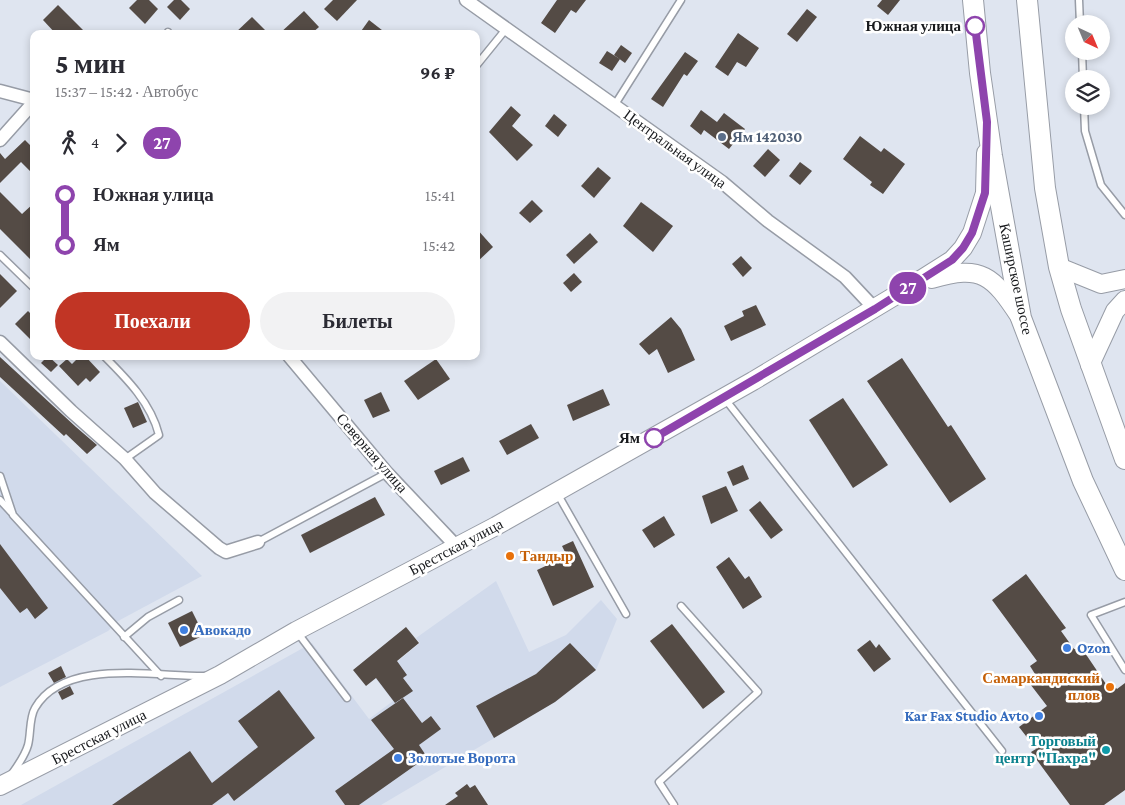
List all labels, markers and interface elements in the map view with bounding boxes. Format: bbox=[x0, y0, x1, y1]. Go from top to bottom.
north arrow bbox=[1065, 15, 1110, 60]
map controls bbox=[1065, 15, 1110, 115]
marker: Южная улица bbox=[965, 16, 985, 36]
place label: Южная улица bbox=[866, 18, 961, 34]
text: 5 мин bbox=[55, 48, 125, 79]
text: 96 ₽ bbox=[420, 62, 455, 83]
button: layers bbox=[1065, 70, 1110, 115]
text: 15:37 – 15:42 · Автобус bbox=[55, 83, 198, 100]
street label: Центральная улица bbox=[621, 107, 729, 192]
icon: walk bbox=[55, 129, 83, 157]
icon: forward bbox=[107, 129, 135, 157]
place label: Ям 142030 bbox=[732, 129, 802, 145]
marker: Ям 142030 bbox=[716, 131, 728, 143]
text: 27 bbox=[153, 133, 171, 153]
text: 4 bbox=[91, 134, 99, 151]
text: Южная улица bbox=[93, 184, 214, 205]
text: 15:41 bbox=[425, 187, 455, 204]
street label: Каширское шоссе bbox=[996, 222, 1036, 336]
text: Ям bbox=[93, 234, 120, 255]
text: 15:42 bbox=[423, 237, 455, 254]
line badge: 27 bbox=[886, 272, 930, 304]
text: 27 bbox=[899, 278, 917, 298]
button: Поехали bbox=[55, 292, 250, 350]
button: Билеты bbox=[260, 292, 455, 350]
street label: Северная улица bbox=[333, 410, 411, 496]
marker: Ям bbox=[644, 428, 664, 448]
place label: Ям bbox=[619, 430, 640, 446]
street label: Брестская улица bbox=[406, 515, 506, 578]
place label: Тандыр bbox=[520, 548, 573, 564]
marker: Тандыр bbox=[504, 550, 516, 562]
place label: Авокадо bbox=[194, 622, 251, 638]
marker: Авокадо bbox=[178, 624, 190, 636]
place label: Ozon bbox=[1077, 640, 1111, 656]
marker: Ozon bbox=[1061, 642, 1073, 654]
place label: Самаркандиский плов bbox=[982, 670, 1100, 703]
marker: Самаркандиский плов bbox=[1104, 681, 1116, 693]
street label: Брестская улица bbox=[49, 706, 149, 768]
place label: Kar Fax Studio Avto bbox=[904, 708, 1029, 724]
marker: Kar Fax Studio Avto bbox=[1033, 710, 1045, 722]
place label: Торговый центр "Пахра" bbox=[995, 733, 1096, 766]
marker: Торговый центр "Пахра" bbox=[1100, 744, 1112, 756]
place label: Золотые Ворота bbox=[408, 750, 516, 766]
marker: Золотые Ворота bbox=[392, 752, 404, 764]

